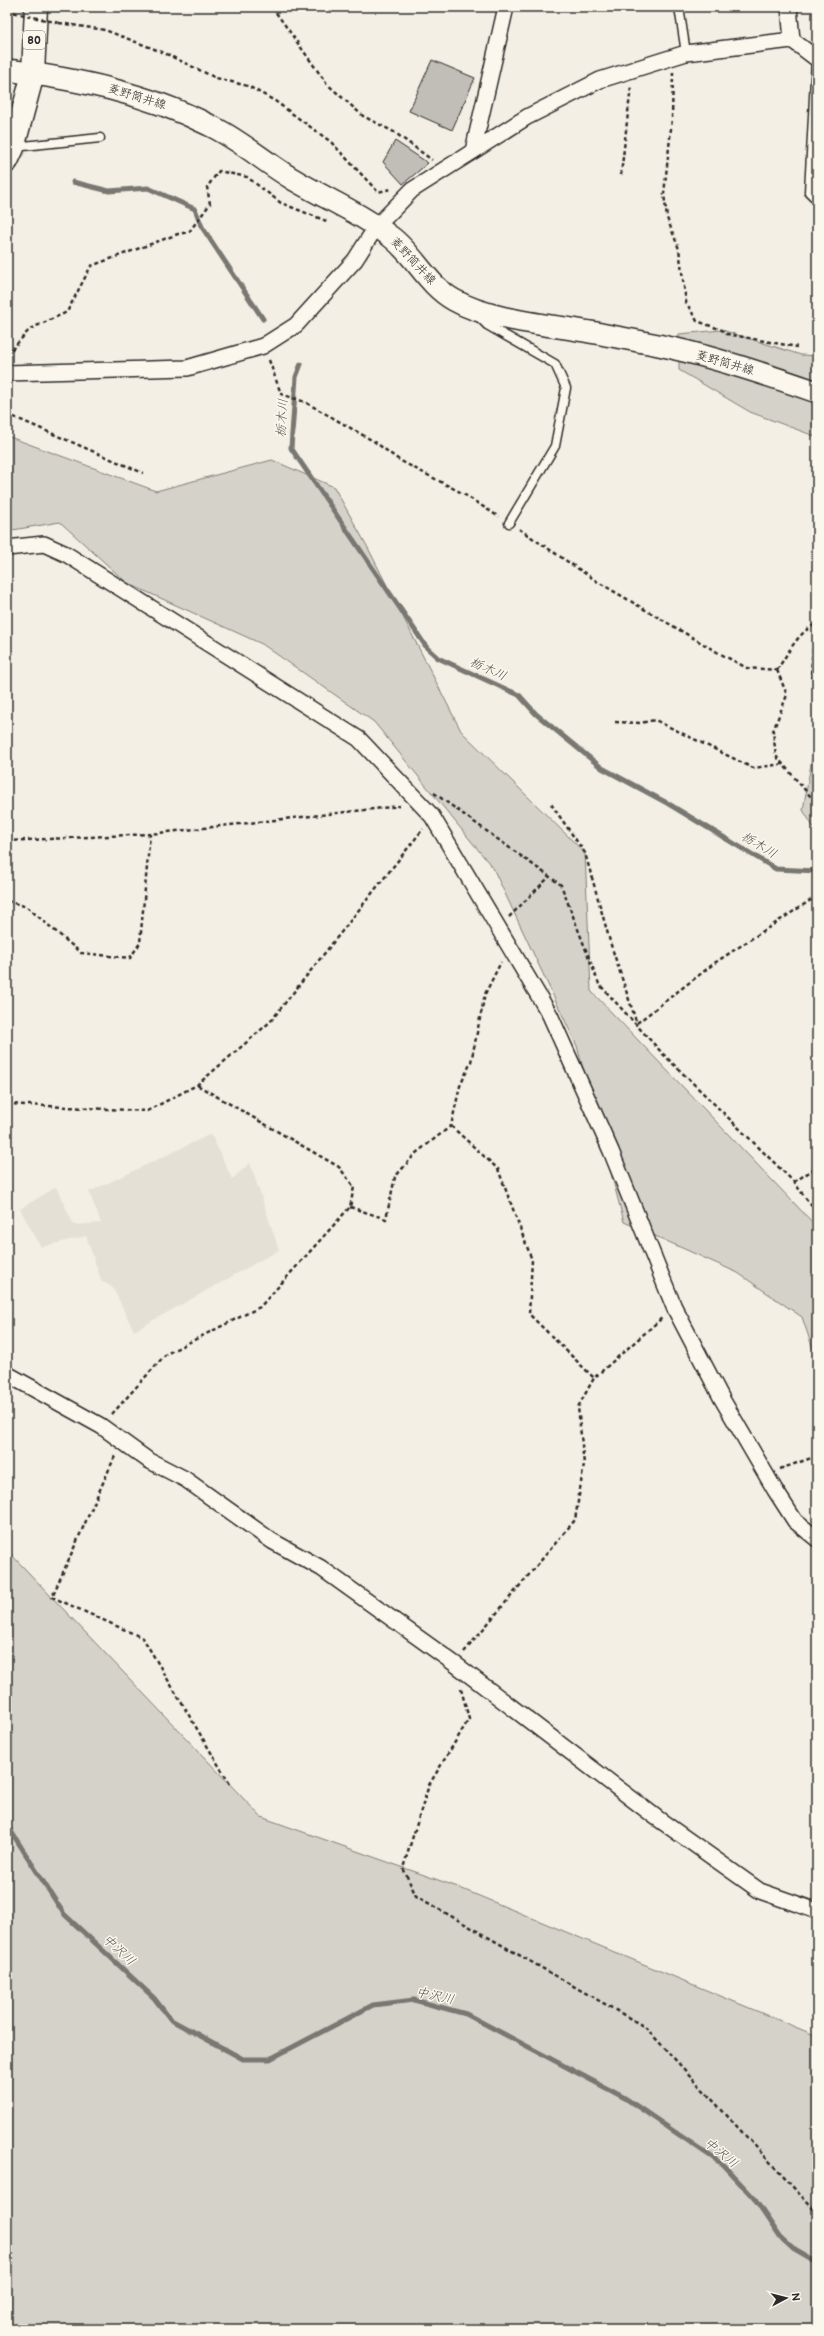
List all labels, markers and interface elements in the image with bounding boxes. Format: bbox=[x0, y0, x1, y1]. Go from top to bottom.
road number: 80 bbox=[23, 31, 45, 49]
street label: 菱野筒井線 bbox=[106, 81, 168, 113]
street label: 菱野筒井線 bbox=[387, 234, 439, 288]
street label: 菱野筒井線 bbox=[694, 348, 756, 378]
water label: 栃木川 bbox=[273, 398, 291, 438]
water label: 栃木川 bbox=[467, 654, 509, 684]
water label: 栃木川 bbox=[738, 828, 780, 862]
water label: 中沢川 bbox=[99, 1931, 139, 1969]
water label: 中沢川 bbox=[414, 1984, 456, 2008]
water label: 中沢川 bbox=[701, 2135, 741, 2171]
north arrow bbox=[766, 2278, 806, 2318]
text: N bbox=[788, 2292, 802, 2302]

